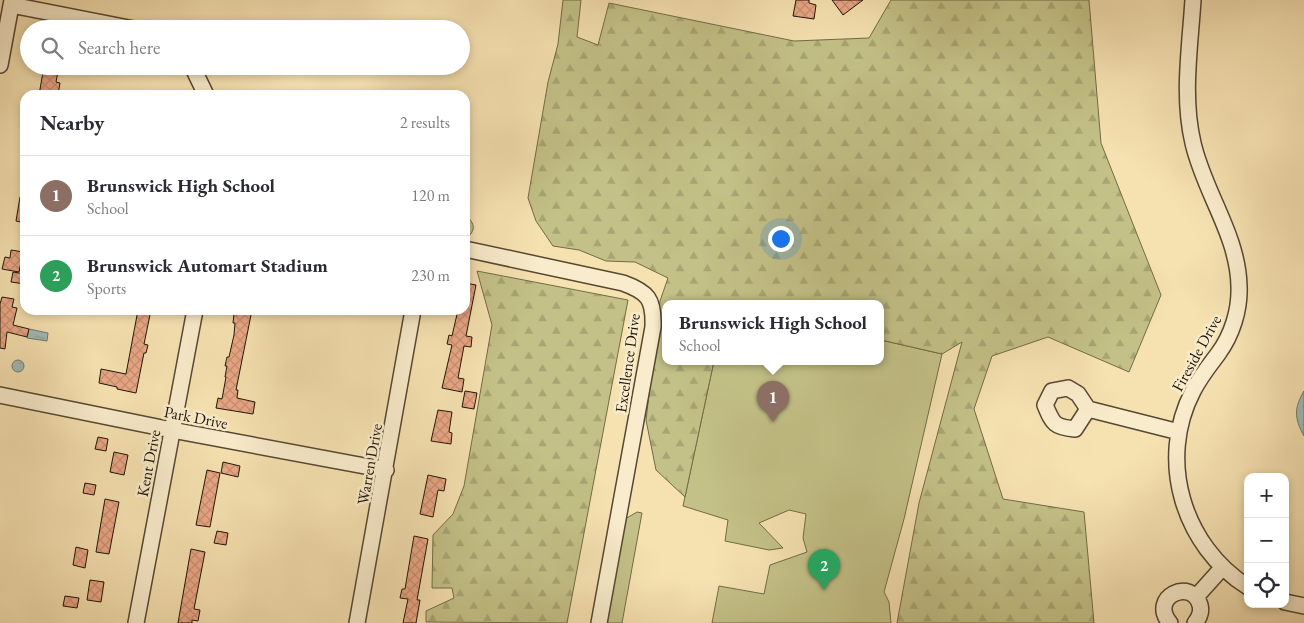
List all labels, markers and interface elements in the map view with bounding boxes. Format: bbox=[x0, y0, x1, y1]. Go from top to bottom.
search box bbox=[20, 20, 470, 75]
icon: search bbox=[38, 34, 66, 62]
text: Search here bbox=[78, 35, 160, 60]
text: Nearby bbox=[40, 109, 104, 136]
text: 2 results bbox=[400, 112, 450, 133]
text: Brunswick High School bbox=[87, 173, 275, 198]
text: 1 bbox=[52, 185, 60, 206]
text: 120 m bbox=[411, 185, 450, 206]
text: School bbox=[87, 198, 129, 219]
your location bbox=[768, 226, 794, 252]
text: Brunswick Automart Stadium bbox=[87, 253, 328, 278]
text: 2 bbox=[52, 265, 60, 286]
text: 230 m bbox=[411, 265, 450, 286]
text: Sports bbox=[87, 278, 126, 299]
popup bbox=[662, 300, 884, 365]
text: Brunswick High School bbox=[679, 310, 867, 335]
street label: Fireside Drive bbox=[1167, 311, 1226, 395]
street label: Excellence Drive bbox=[610, 312, 645, 414]
text: School bbox=[679, 335, 721, 356]
pin: 1 bbox=[757, 381, 789, 422]
street label: Park Drive bbox=[162, 401, 230, 434]
street label: Warren Drive bbox=[352, 422, 387, 506]
street label: Kent Drive bbox=[132, 428, 165, 498]
map controls bbox=[1244, 473, 1289, 608]
button: + bbox=[1244, 473, 1289, 518]
button: − bbox=[1244, 518, 1289, 563]
pin: 2 bbox=[808, 549, 840, 590]
button: locate bbox=[1244, 563, 1289, 608]

